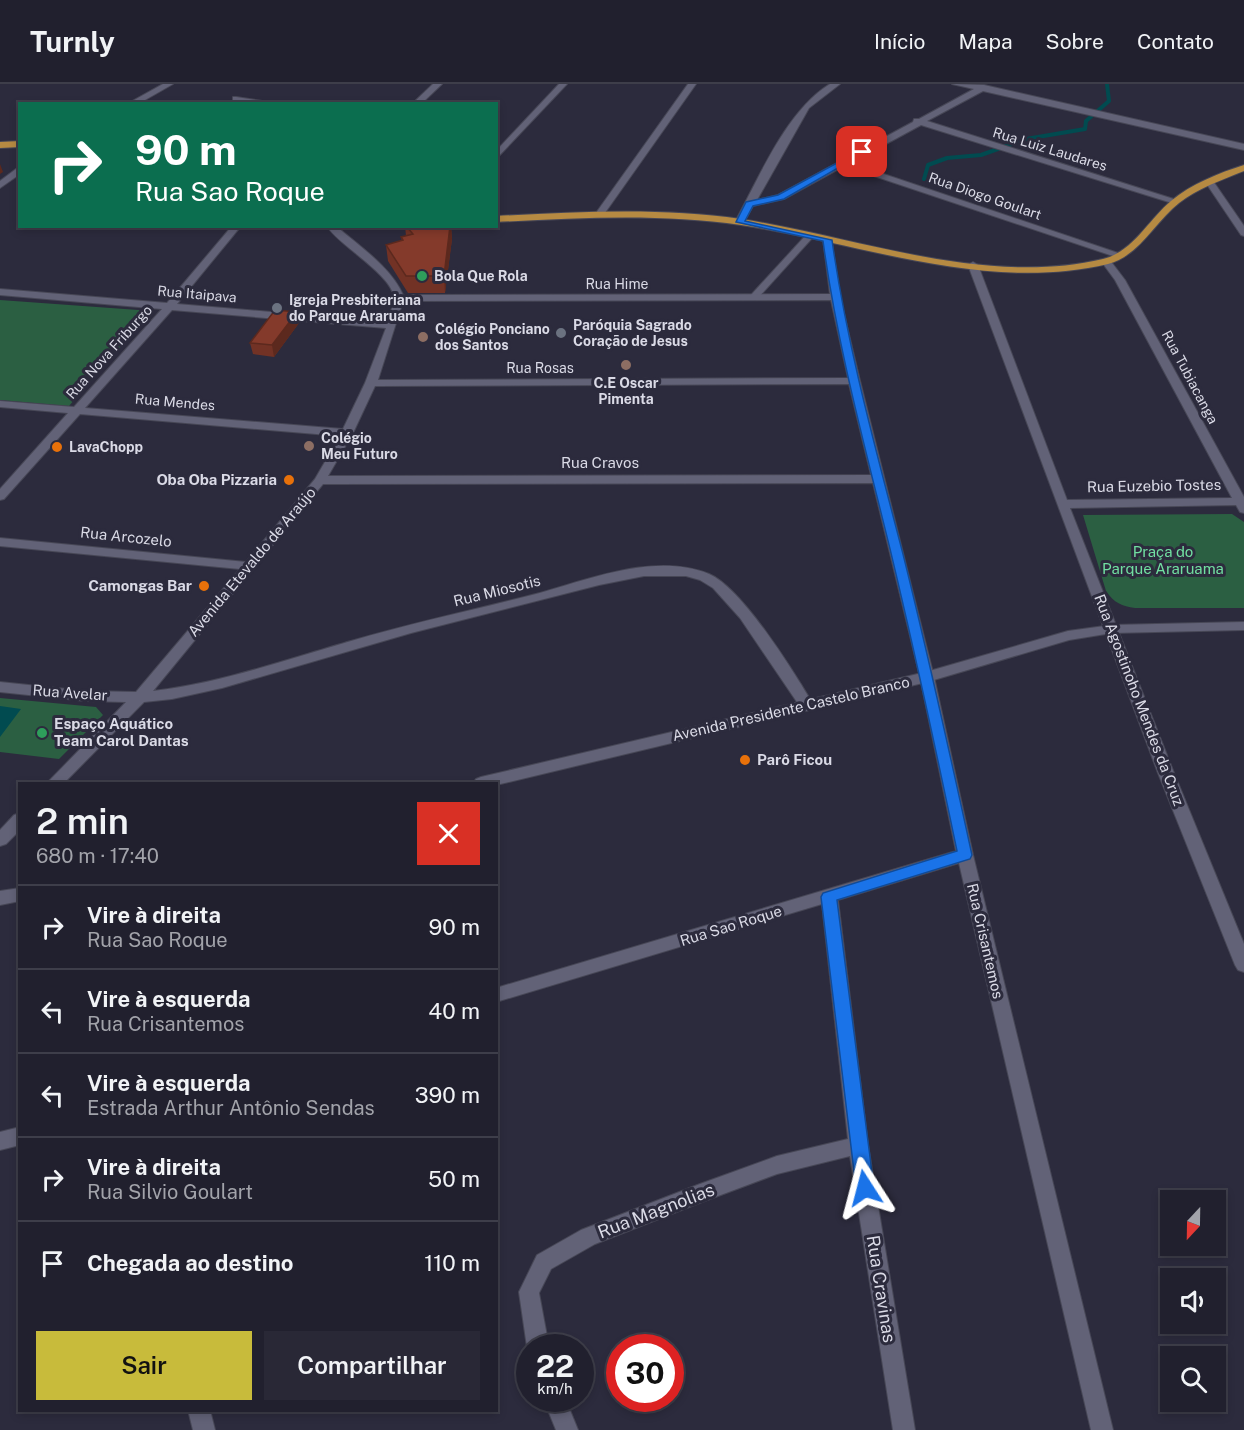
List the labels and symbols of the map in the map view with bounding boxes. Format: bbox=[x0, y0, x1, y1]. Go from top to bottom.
street label: Rua Luiz Laudares bbox=[991, 124, 1109, 174]
pin bbox=[836, 126, 887, 177]
street label: Rua Diogo Goulart bbox=[926, 169, 1044, 223]
place label: Bola Que Rola bbox=[434, 268, 528, 284]
marker: Bola Que Rola bbox=[415, 269, 429, 283]
street label: Rua Hime bbox=[586, 276, 649, 292]
street label: Rua Itaipava bbox=[157, 283, 237, 305]
place label: Igreja Presbiteriana do Parque Araruama bbox=[289, 292, 426, 324]
marker: Igreja Presbiteriana do Parque Araruama bbox=[270, 301, 284, 315]
street label: Rua Nova Friburgo bbox=[63, 302, 155, 402]
place label: Paróquia Sagrado Coração de Jesus bbox=[573, 317, 692, 349]
place label: Colégio Ponciano dos Santos bbox=[435, 321, 550, 353]
marker: Paróquia Sagrado Coração de Jesus bbox=[554, 326, 568, 340]
street label: Rua Tubiacanga bbox=[1159, 328, 1221, 426]
marker: Colégio Ponciano dos Santos bbox=[416, 330, 430, 344]
marker: C.E Oscar Pimenta bbox=[619, 358, 633, 372]
street label: Rua Rosas bbox=[506, 360, 574, 376]
place label: C.E Oscar Pimenta bbox=[593, 375, 659, 407]
street label: Rua Mendes bbox=[134, 391, 216, 413]
place label: Colégio Meu Futuro bbox=[321, 430, 398, 462]
place label: LavaChopp bbox=[69, 439, 143, 455]
marker: Colégio Meu Futuro bbox=[302, 439, 316, 453]
marker: LavaChopp bbox=[50, 440, 64, 454]
street label: Rua Cravos bbox=[561, 454, 639, 471]
place label: Oba Oba Pizzaria bbox=[156, 471, 277, 488]
marker: Oba Oba Pizzaria bbox=[282, 473, 296, 487]
street label: Rua Euzebio Tostes bbox=[1087, 476, 1221, 495]
street label: Avenida Etevaldo de Araújo bbox=[184, 484, 319, 640]
street label: Rua Arcozelo bbox=[80, 523, 173, 550]
park label: Praça do Parque Araruama bbox=[1102, 543, 1224, 577]
street label: Rua Miosotis bbox=[452, 572, 542, 610]
place label: Camongas Bar bbox=[88, 577, 192, 594]
marker: Camongas Bar bbox=[197, 579, 211, 593]
street label: Rua Agostinoho Mendes da Cruz bbox=[1091, 592, 1188, 808]
street label: Avenida Presidente Castelo Branco bbox=[671, 673, 911, 744]
street label: Rua Avelar bbox=[32, 681, 108, 704]
place label: Espaço Aquático Team Carol Dantas bbox=[54, 715, 189, 749]
marker: Espaço Aquático Team Carol Dantas bbox=[35, 726, 49, 740]
place label: Parô Ficou bbox=[757, 751, 832, 768]
marker: Parô Ficou bbox=[738, 753, 752, 767]
street label: Rua Crisantemos bbox=[964, 882, 1007, 1000]
street label: Rua Sao Roque bbox=[678, 902, 784, 949]
position arrow bbox=[833, 1156, 897, 1220]
street label: Rua Magnolias bbox=[595, 1179, 717, 1242]
north arrow bbox=[1160, 1190, 1226, 1256]
street label: Rua Cravinas bbox=[863, 1234, 900, 1344]
speed limit sign: 30 bbox=[606, 1334, 684, 1412]

